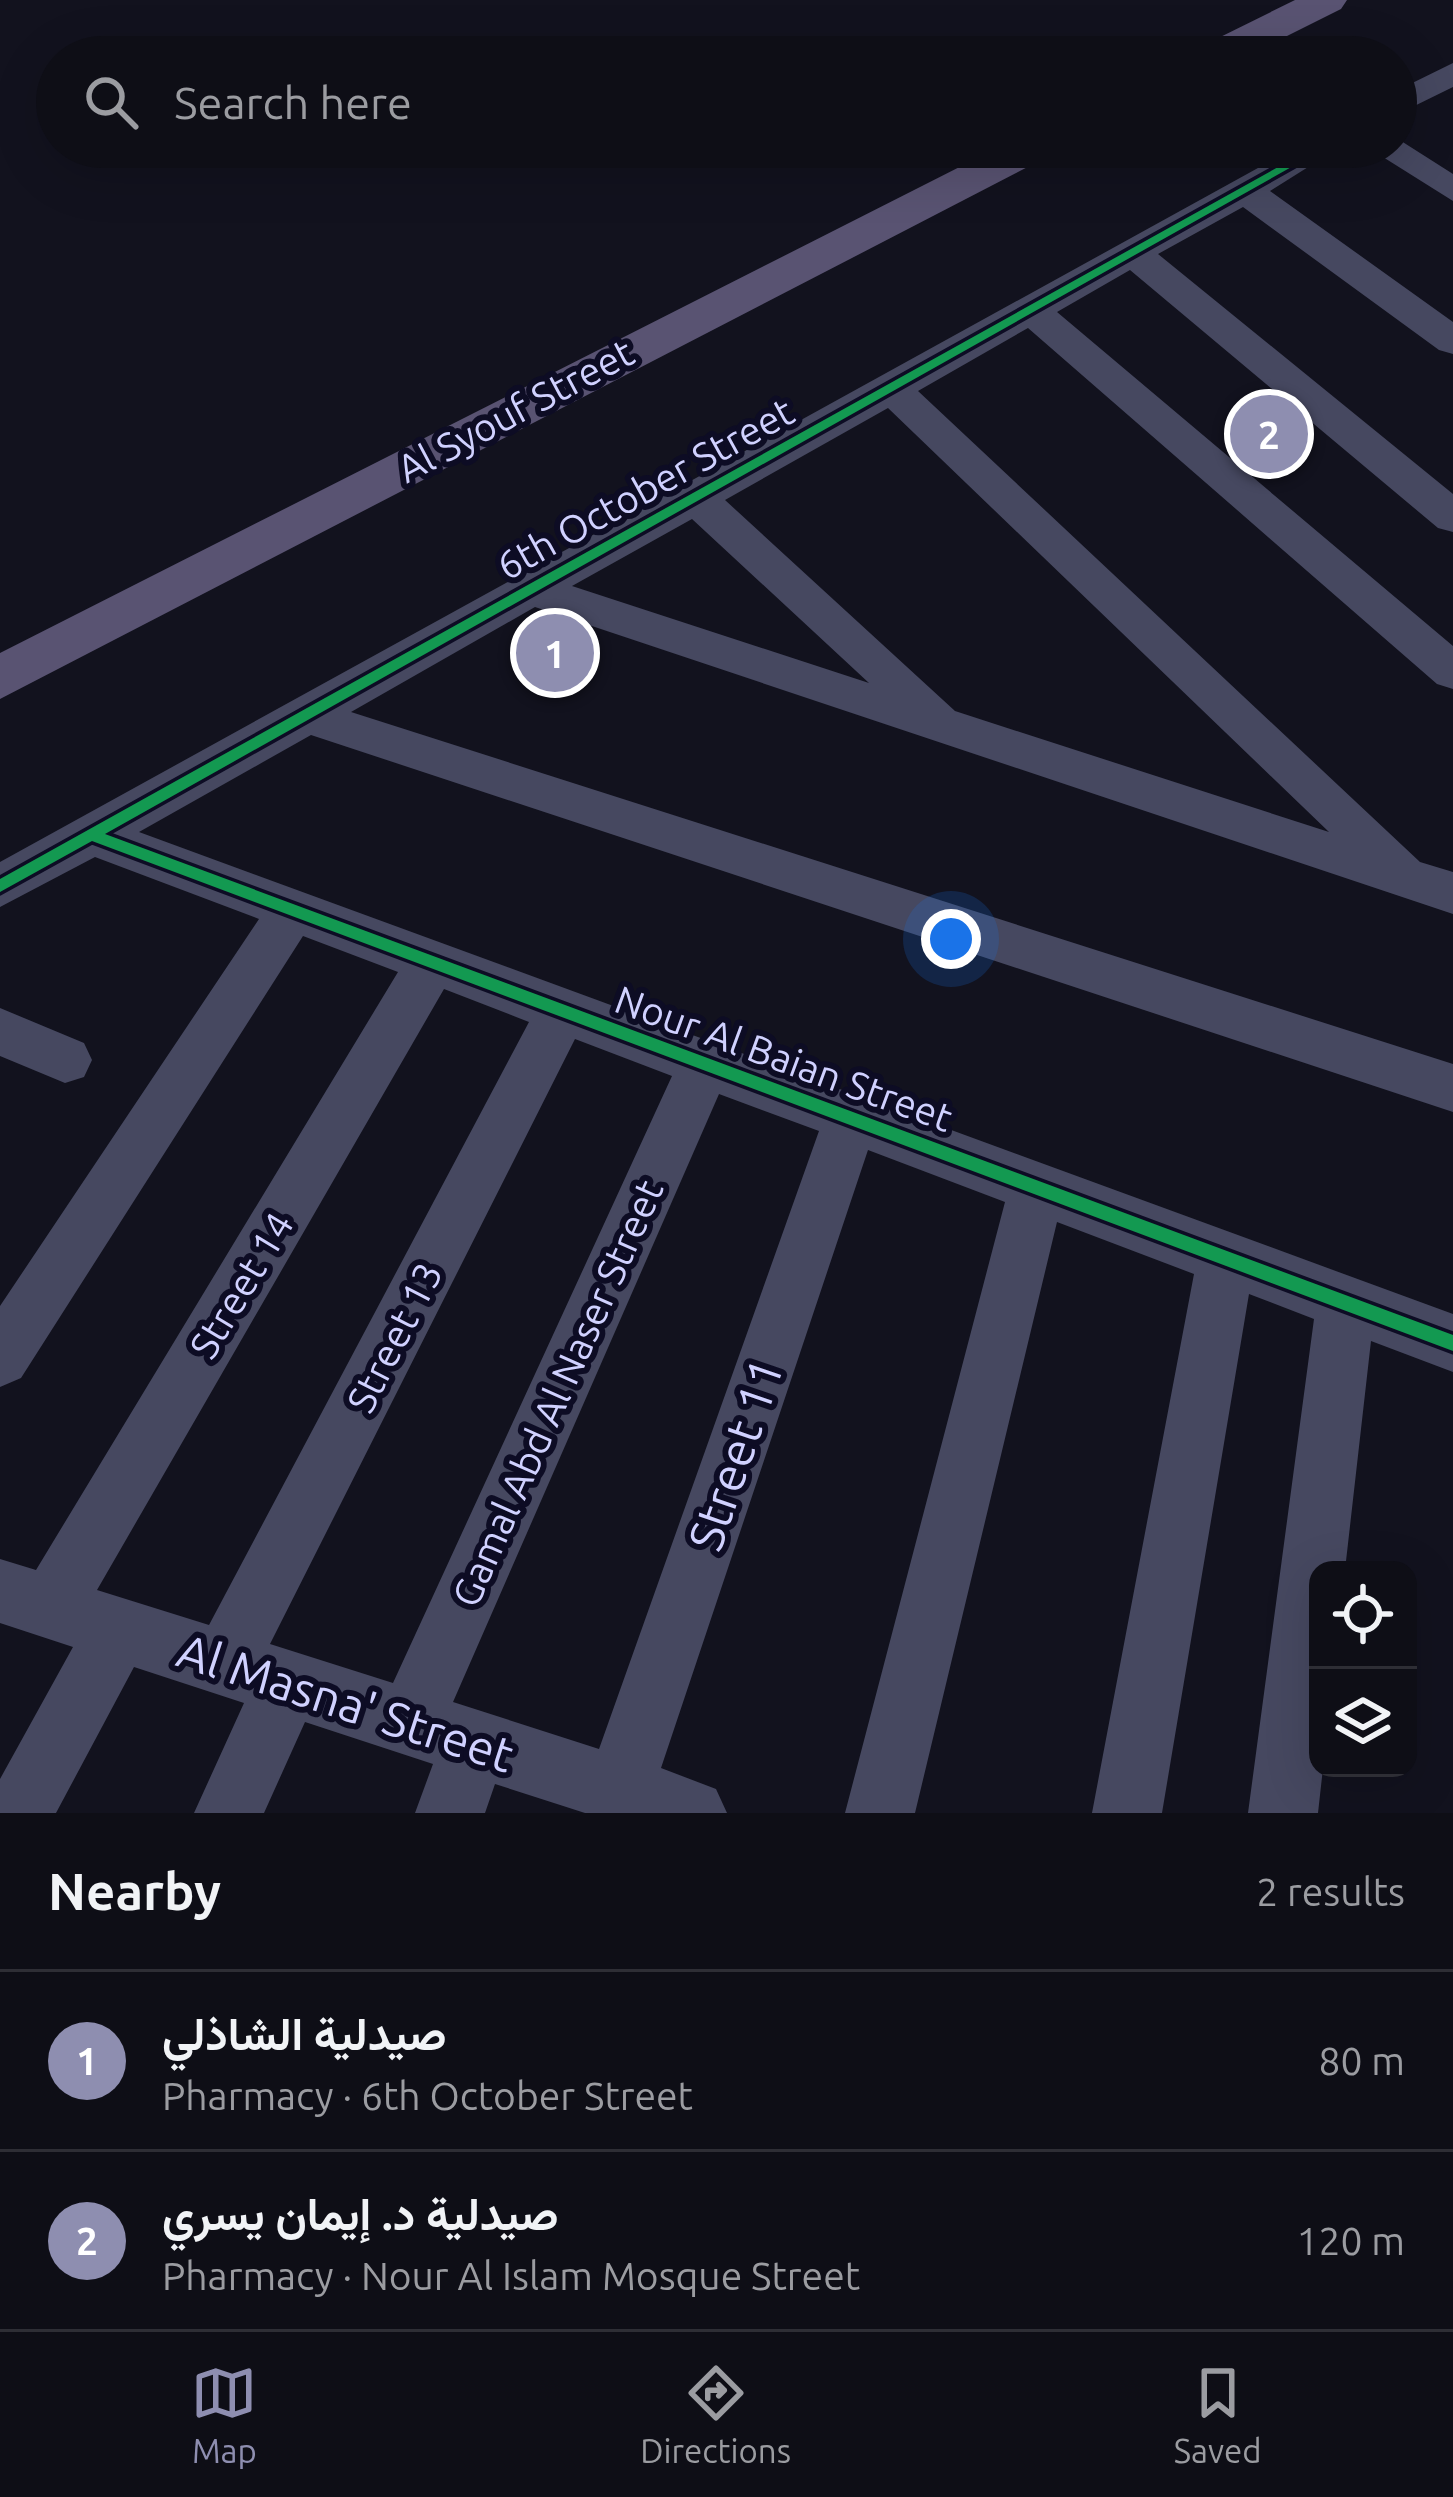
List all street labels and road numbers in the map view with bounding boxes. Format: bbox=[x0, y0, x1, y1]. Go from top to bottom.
street label: Al Syouf Street bbox=[390, 330, 640, 490]
street label: 6th October Street bbox=[489, 389, 801, 587]
street label: Nour Al Baian Street bbox=[610, 977, 958, 1139]
street label: Gamal Abd Al Naser Street bbox=[443, 1173, 671, 1613]
street label: Street 14 bbox=[181, 1205, 301, 1365]
street label: Street 13 bbox=[338, 1255, 450, 1419]
street label: Street 11 bbox=[677, 1351, 793, 1557]
street label: Al Masna' Street bbox=[171, 1622, 521, 1782]

